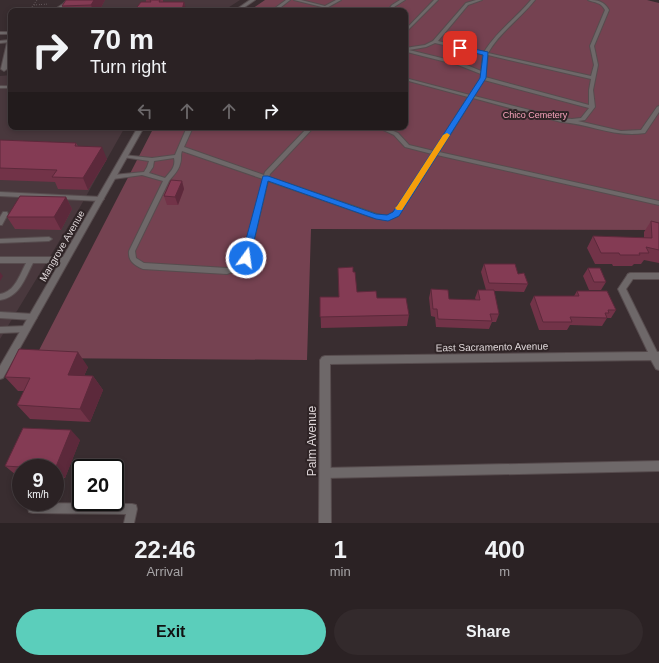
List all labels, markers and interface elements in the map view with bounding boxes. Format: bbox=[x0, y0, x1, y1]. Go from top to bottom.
icon: right bbox=[24, 24, 76, 76]
text: 70 m bbox=[90, 24, 154, 55]
pin bbox=[443, 31, 477, 65]
icon: arrive bbox=[449, 37, 471, 59]
text: Turn right bbox=[90, 57, 166, 77]
icon: left bbox=[134, 100, 156, 122]
icon: ahead bbox=[176, 100, 198, 122]
icon: ahead bbox=[218, 100, 240, 122]
icon: right bbox=[260, 100, 282, 122]
park label: Chico Cemetery bbox=[503, 110, 568, 120]
street label: Mangrove Avenue bbox=[37, 208, 87, 284]
position arrow bbox=[225, 237, 267, 279]
street label: East Sacramento Avenue bbox=[436, 341, 549, 353]
street label: Palm Avenue bbox=[305, 405, 319, 476]
speed limit sign: 20 bbox=[72, 459, 124, 511]
text: 9 bbox=[32, 469, 44, 491]
text: km/h bbox=[27, 489, 49, 500]
text: 22:46 bbox=[134, 536, 196, 563]
text: 1 bbox=[333, 536, 347, 563]
text: 400 bbox=[485, 536, 525, 563]
text: Arrival bbox=[146, 564, 183, 579]
text: min bbox=[330, 564, 351, 579]
text: m bbox=[499, 564, 510, 579]
button: Exit bbox=[16, 609, 326, 655]
button: Share bbox=[334, 609, 643, 655]

